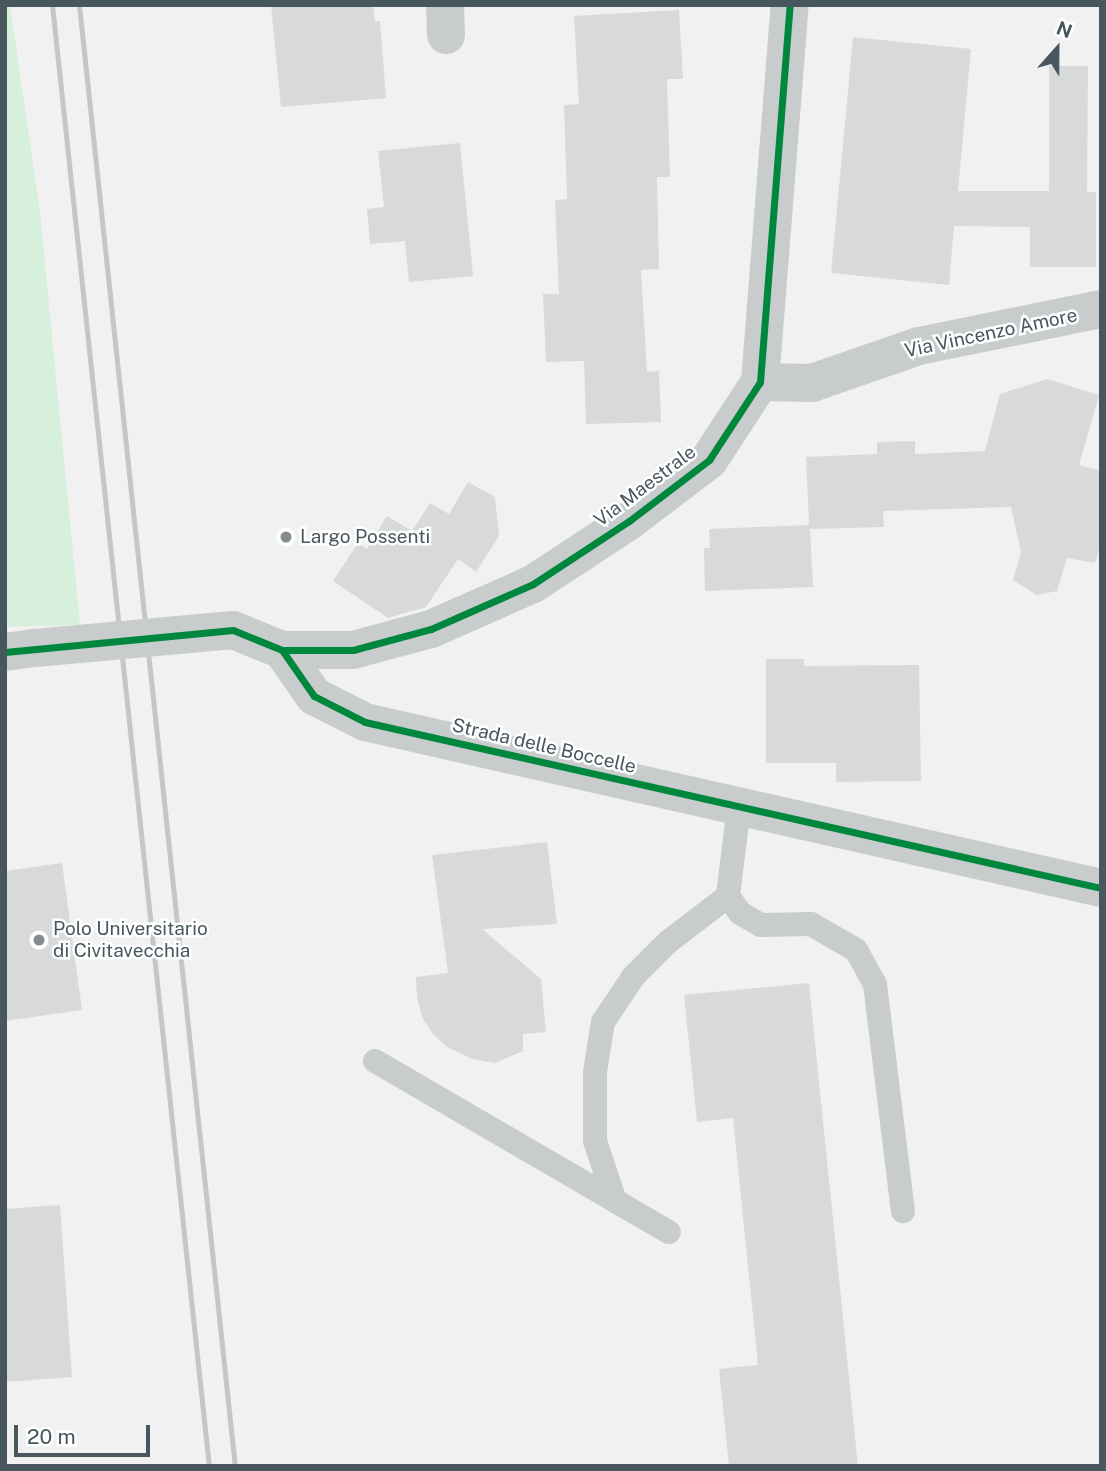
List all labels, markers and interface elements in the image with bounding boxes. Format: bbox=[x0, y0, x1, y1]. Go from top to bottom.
north arrow bbox=[1022, 14, 1092, 84]
text: N bbox=[1054, 16, 1075, 42]
street label: Via Vincenzo Amore bbox=[902, 304, 1080, 362]
street label: Via Maestrale bbox=[590, 440, 700, 532]
place label: Largo Possenti bbox=[300, 526, 430, 548]
marker: Largo Possenti bbox=[278, 529, 294, 545]
street label: Strada delle Boccelle bbox=[450, 714, 638, 778]
place label: Polo Universitario di Civitavecchia bbox=[53, 918, 208, 962]
marker: Polo Universitario di Civitavecchia bbox=[31, 932, 47, 948]
scale bar bbox=[18, 1412, 154, 1456]
text: 20 m bbox=[27, 1424, 76, 1449]

